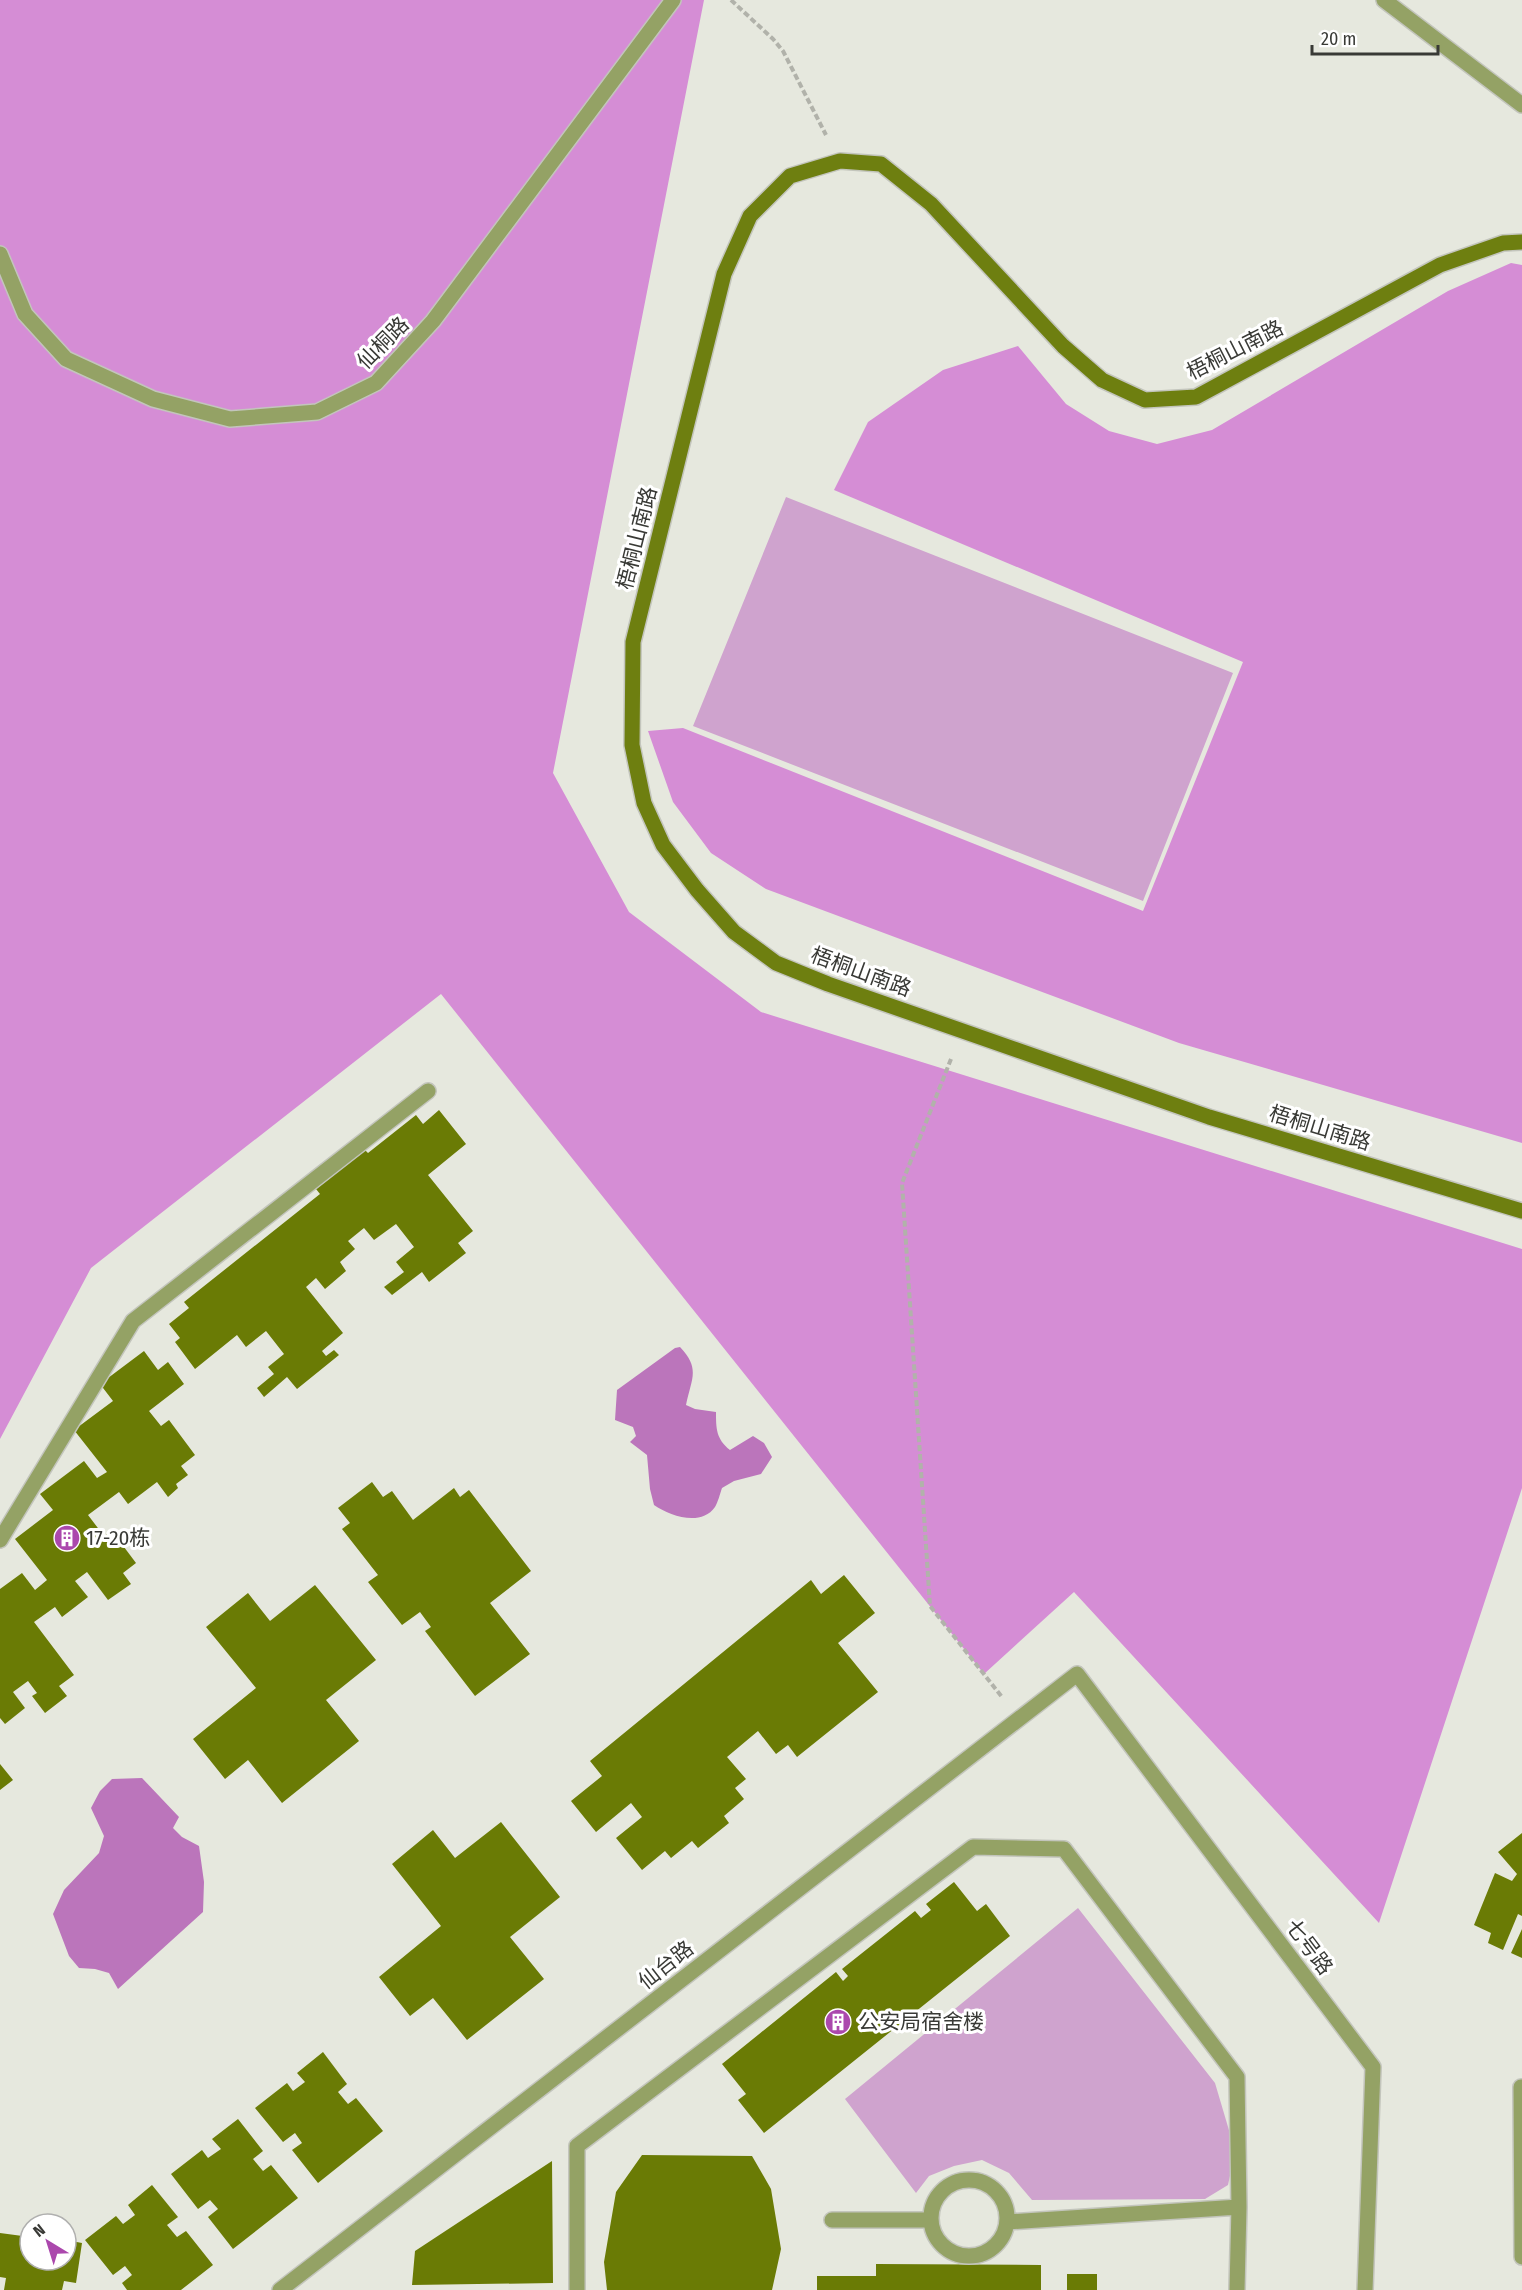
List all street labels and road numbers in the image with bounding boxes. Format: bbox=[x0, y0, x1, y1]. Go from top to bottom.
street label: 仙桐路 bbox=[352, 312, 414, 374]
street label: 梧桐山南路 bbox=[1182, 315, 1288, 385]
street label: 梧桐山南路 bbox=[612, 484, 662, 592]
street label: 梧桐山南路 bbox=[807, 942, 915, 1002]
street label: 梧桐山南路 bbox=[1266, 1100, 1374, 1156]
street label: 七号路 bbox=[1280, 1914, 1338, 1980]
street label: 仙台路 bbox=[633, 1935, 699, 1995]

